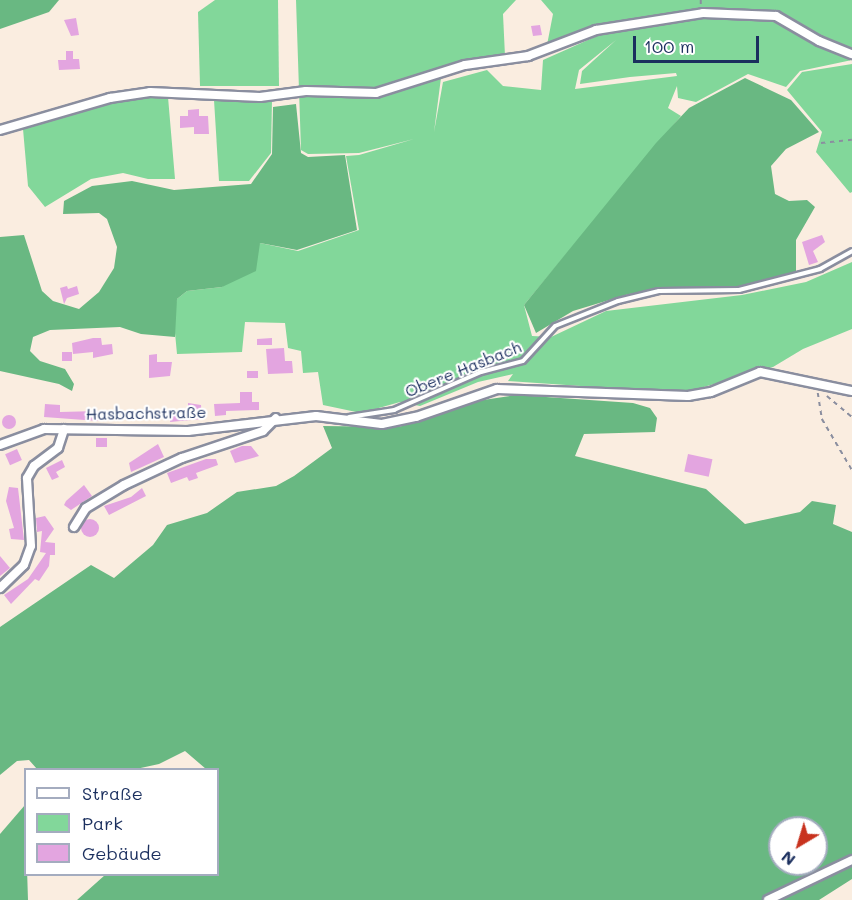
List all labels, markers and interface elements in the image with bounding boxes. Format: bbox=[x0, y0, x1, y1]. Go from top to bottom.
scale bar bbox=[636, 24, 762, 62]
text: 100 m bbox=[644, 34, 694, 58]
street label: Obere Hasbach bbox=[402, 337, 524, 401]
street label: Hasbachstraße bbox=[86, 402, 206, 424]
legend bbox=[24, 768, 219, 876]
text: Straße bbox=[82, 781, 143, 805]
text: Park bbox=[82, 811, 123, 835]
north arrow bbox=[768, 816, 828, 876]
text: Gebäude bbox=[82, 841, 162, 865]
text: N bbox=[777, 847, 799, 871]

